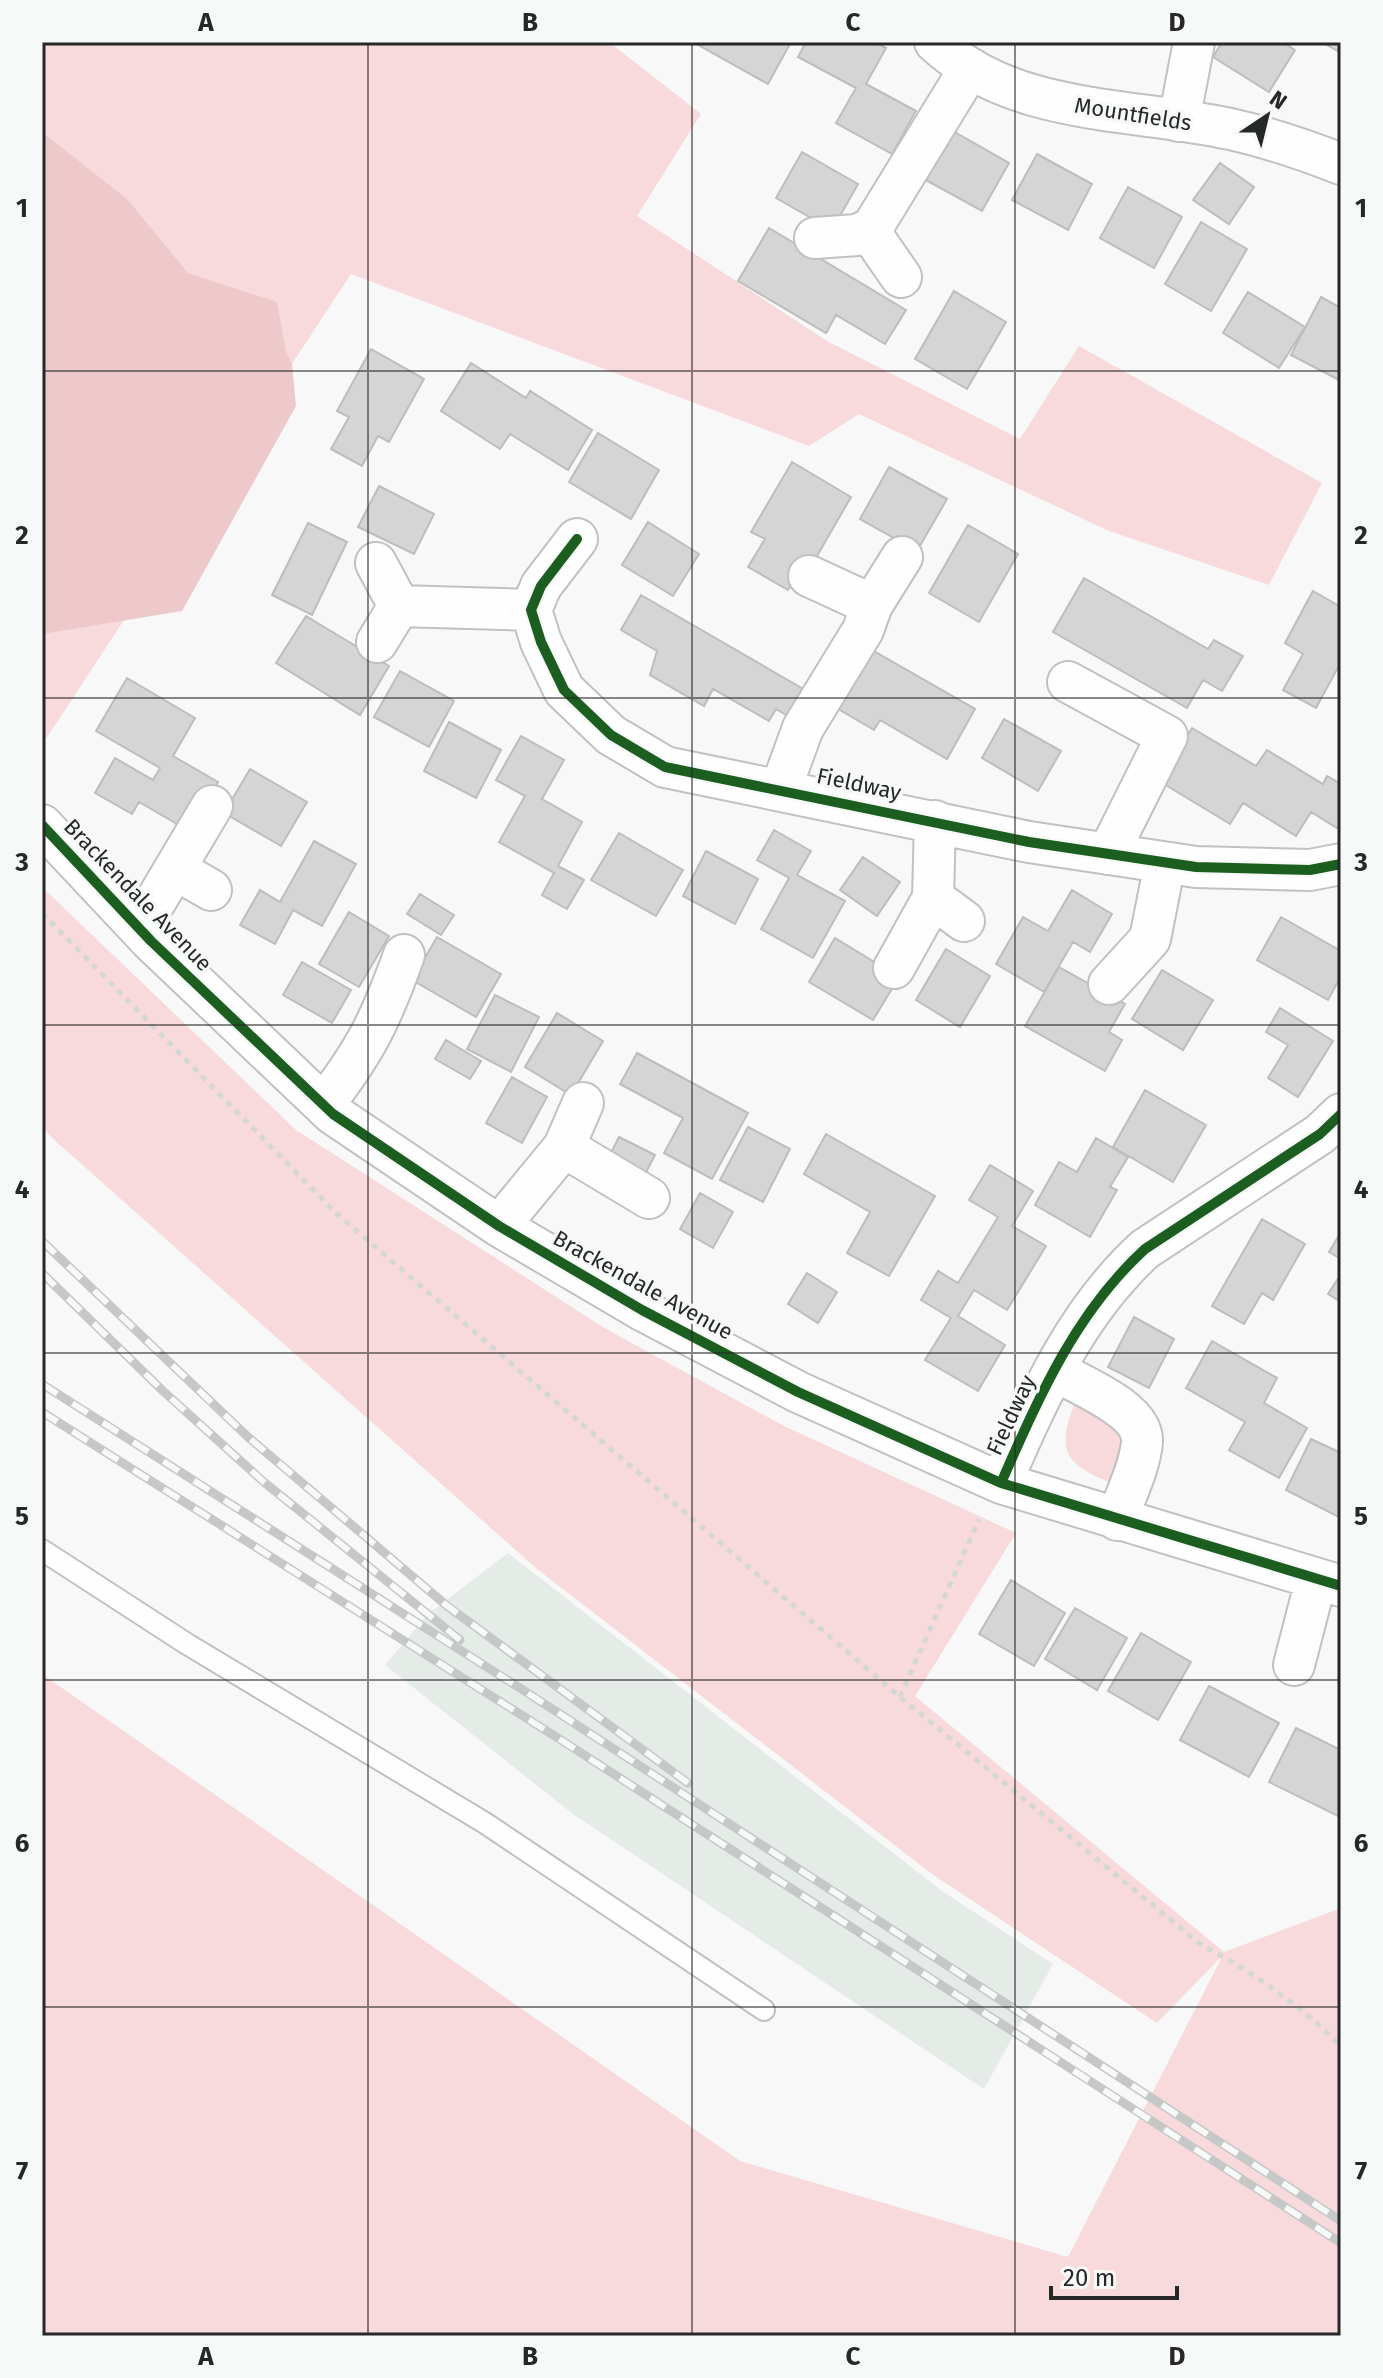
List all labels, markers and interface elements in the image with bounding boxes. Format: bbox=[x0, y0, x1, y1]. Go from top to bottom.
text: A bbox=[197, 7, 214, 38]
text: B bbox=[522, 7, 538, 38]
text: C bbox=[846, 7, 861, 38]
text: D bbox=[1169, 7, 1186, 38]
north arrow bbox=[1227, 76, 1307, 156]
text: N bbox=[1264, 85, 1292, 115]
street label: Mountfields bbox=[1073, 91, 1193, 137]
text: 1 bbox=[16, 193, 28, 224]
text: 1 bbox=[1355, 193, 1367, 224]
text: 2 bbox=[15, 520, 29, 551]
text: 2 bbox=[1354, 520, 1368, 551]
street label: Fieldway bbox=[814, 762, 904, 806]
street label: Brackendale Avenue bbox=[58, 813, 218, 977]
text: 3 bbox=[14, 847, 29, 878]
text: 3 bbox=[1353, 847, 1368, 878]
text: 4 bbox=[15, 1174, 30, 1205]
text: 4 bbox=[1354, 1174, 1369, 1205]
street label: Brackendale Avenue bbox=[548, 1224, 738, 1346]
street label: Fieldway bbox=[981, 1370, 1041, 1460]
text: 5 bbox=[15, 1501, 29, 1532]
text: 5 bbox=[1354, 1501, 1368, 1532]
text: 6 bbox=[15, 1828, 30, 1859]
text: 6 bbox=[1354, 1828, 1369, 1859]
text: 7 bbox=[16, 2156, 28, 2187]
text: 7 bbox=[1355, 2156, 1367, 2187]
scale bar bbox=[1051, 2250, 1177, 2300]
text: 20 m bbox=[1063, 2264, 1115, 2292]
text: A bbox=[197, 2341, 214, 2372]
text: B bbox=[522, 2341, 538, 2372]
text: C bbox=[846, 2341, 861, 2372]
text: D bbox=[1169, 2341, 1186, 2372]

